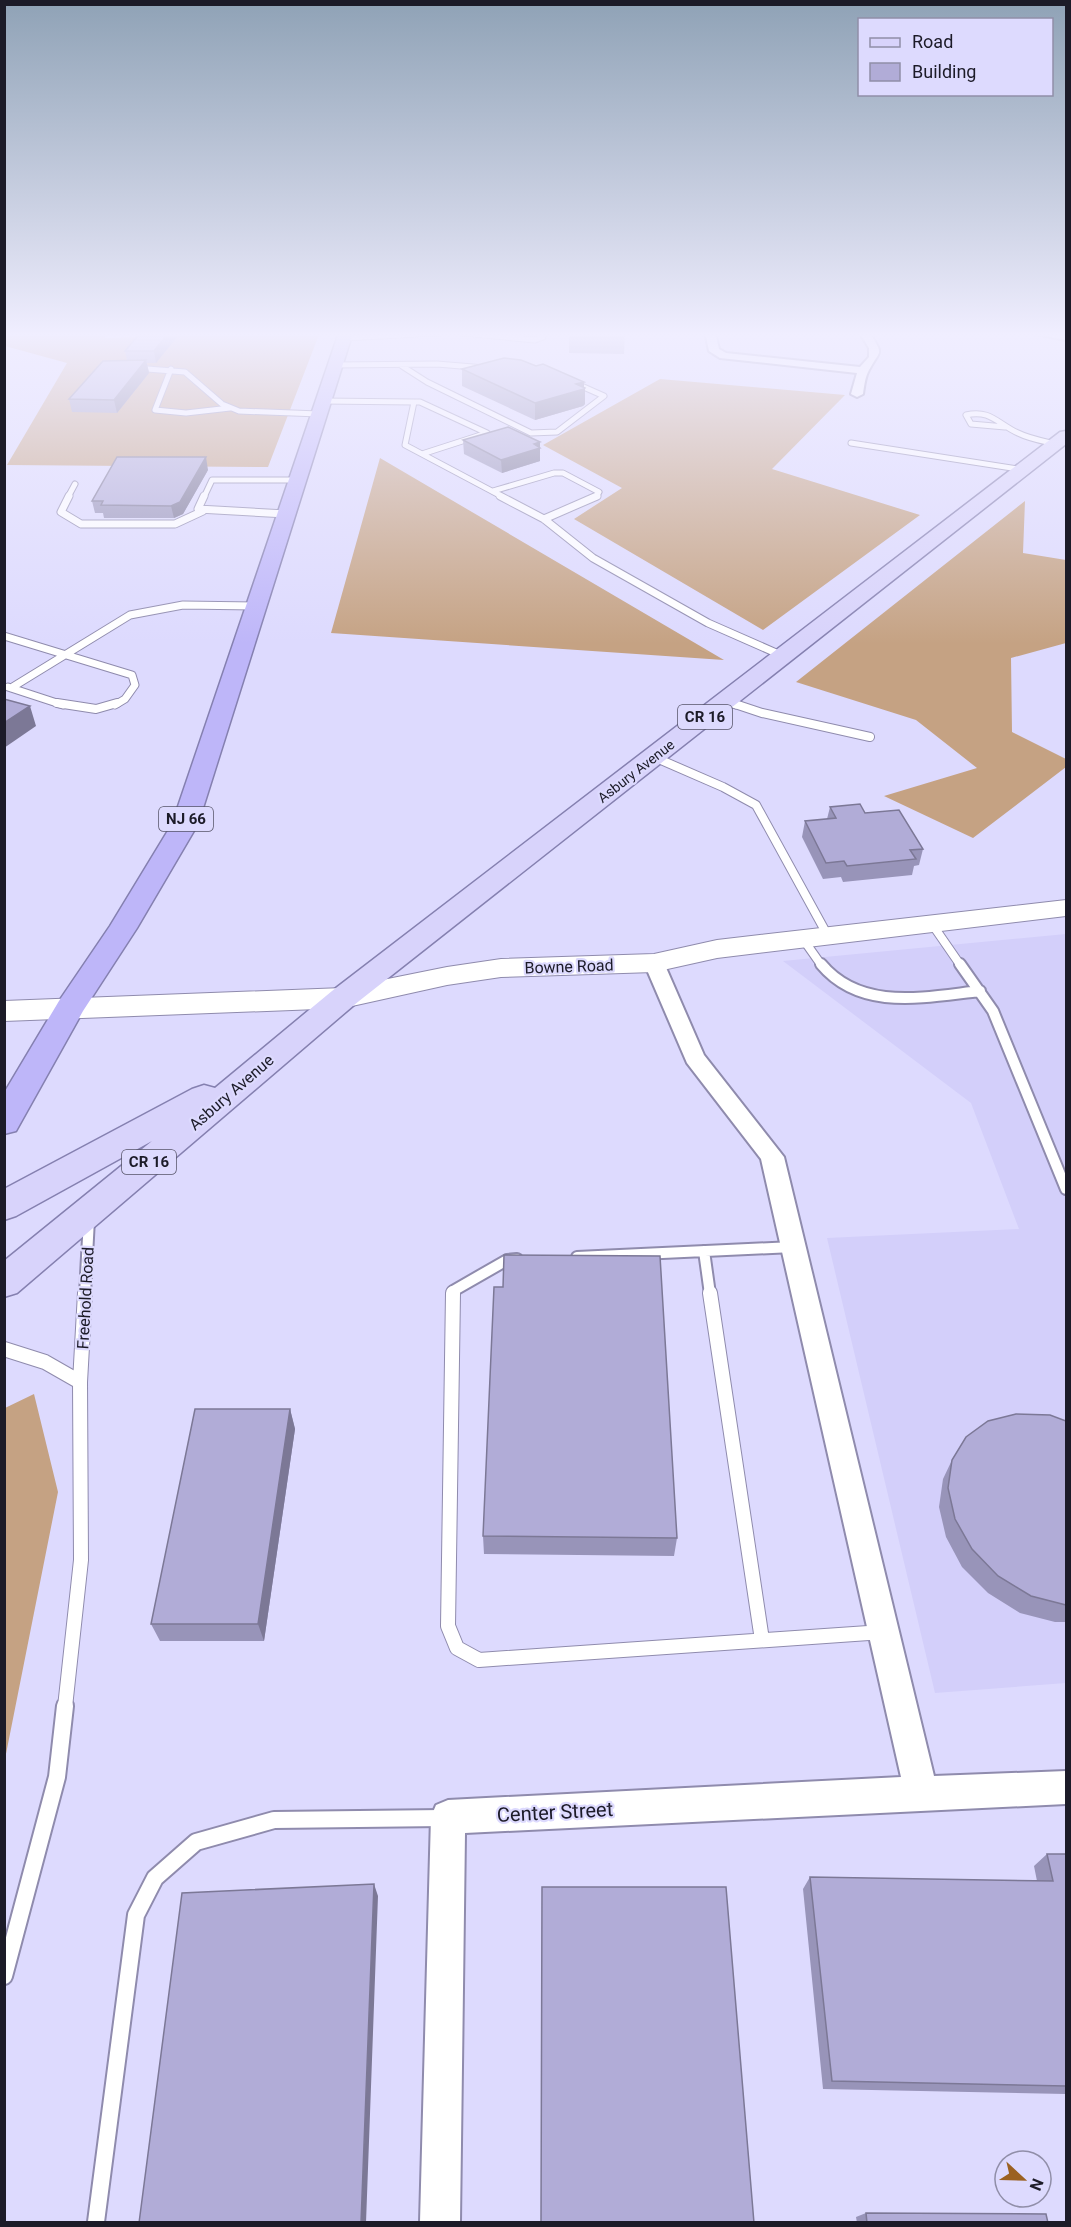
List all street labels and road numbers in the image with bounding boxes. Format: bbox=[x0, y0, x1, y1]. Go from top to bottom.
road number: CR 16 bbox=[678, 705, 732, 729]
street label: Asbury Avenue bbox=[595, 736, 677, 806]
road number: NJ 66 bbox=[159, 807, 213, 831]
street label: Bowne Road bbox=[524, 955, 614, 978]
street label: Asbury Avenue bbox=[185, 1050, 278, 1134]
road number: CR 16 bbox=[122, 1150, 176, 1174]
street label: Freehold Road bbox=[73, 1246, 98, 1350]
street label: Center Street bbox=[496, 1797, 614, 1827]

